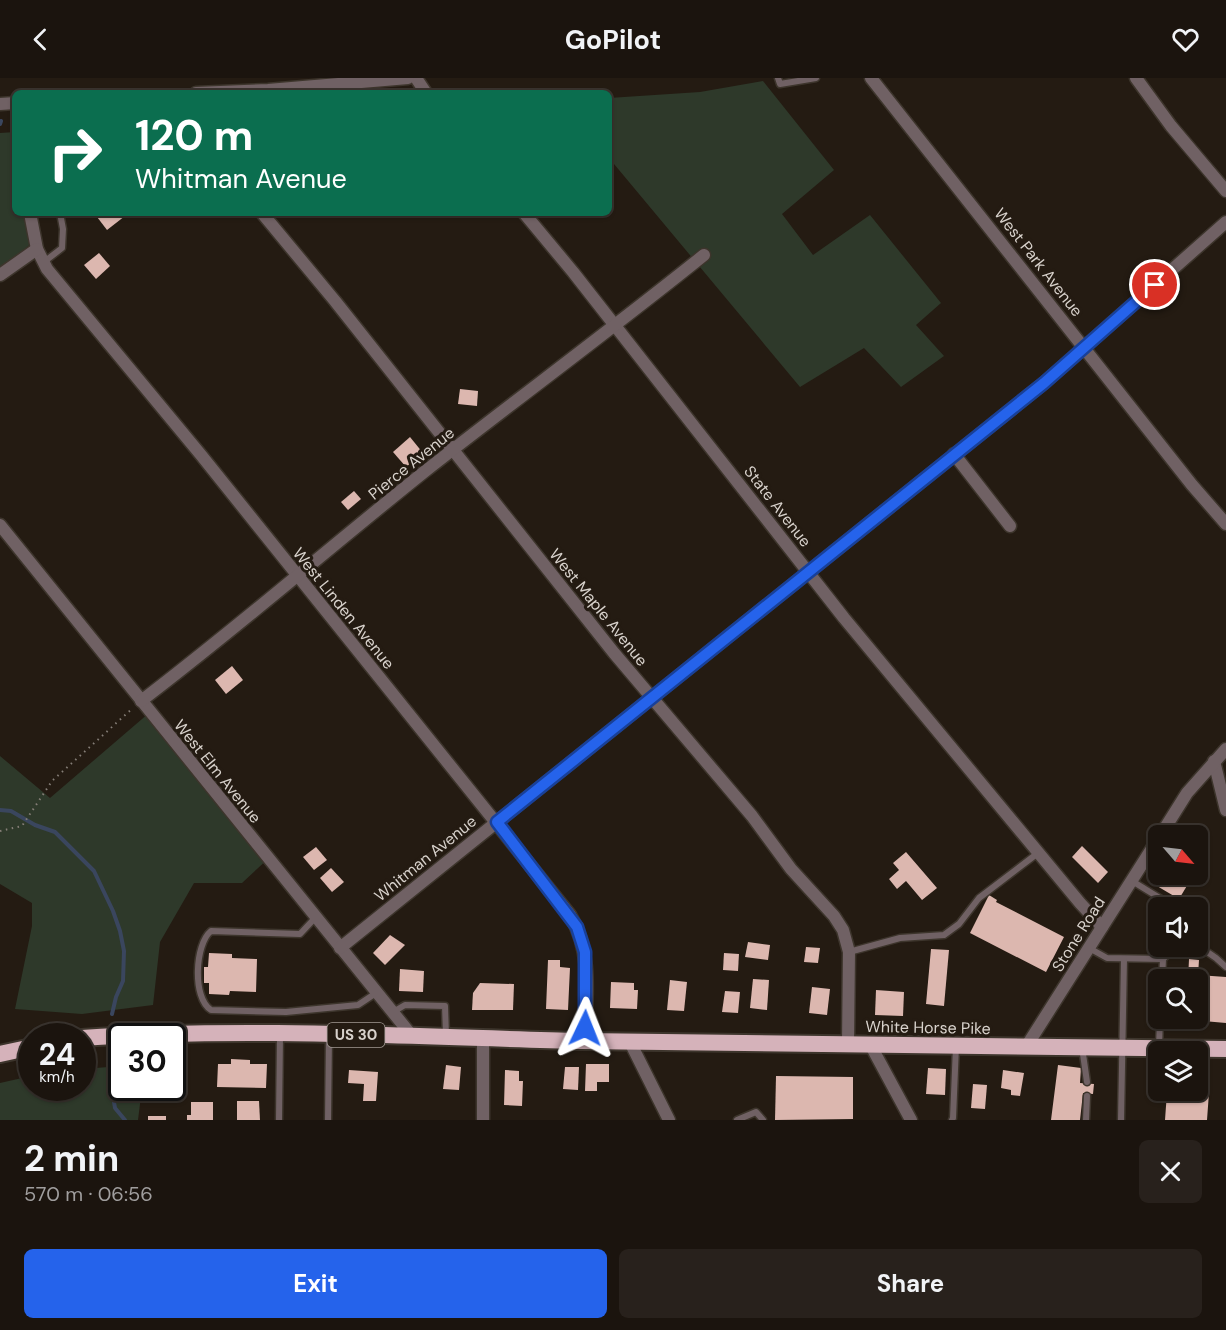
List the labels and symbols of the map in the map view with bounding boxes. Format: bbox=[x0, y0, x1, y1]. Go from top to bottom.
street label: West Park Avenue bbox=[990, 204, 1088, 321]
pin bbox=[1129, 259, 1180, 310]
street label: Pierce Avenue bbox=[364, 422, 459, 504]
street label: State Avenue bbox=[739, 461, 816, 551]
street label: West Linden Avenue bbox=[288, 543, 399, 673]
street label: West Maple Avenue bbox=[545, 544, 653, 670]
street label: West Elm Avenue bbox=[169, 715, 266, 827]
street label: Whitman Avenue bbox=[370, 811, 481, 906]
north arrow bbox=[1148, 825, 1208, 885]
street label: Stone Road bbox=[1047, 893, 1110, 976]
position arrow bbox=[553, 996, 617, 1060]
street label: White Horse Pike bbox=[865, 1016, 991, 1039]
speed limit sign: 30 bbox=[108, 1023, 186, 1101]
road number: US 30 bbox=[328, 1023, 385, 1047]

